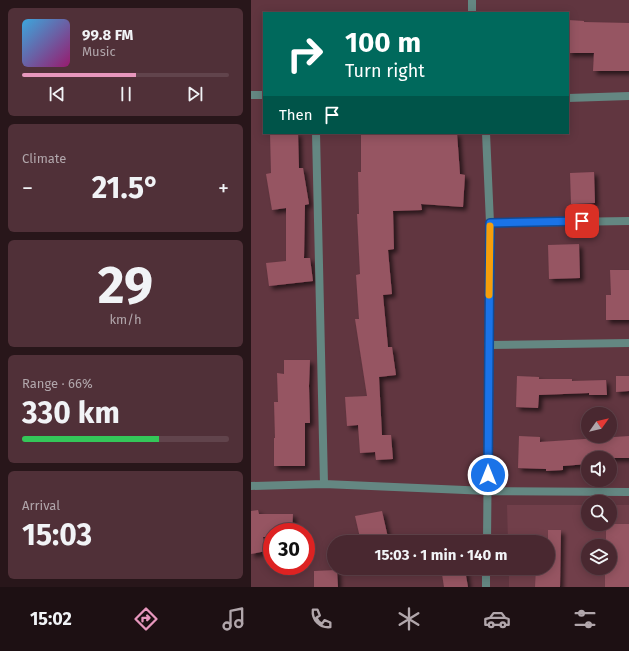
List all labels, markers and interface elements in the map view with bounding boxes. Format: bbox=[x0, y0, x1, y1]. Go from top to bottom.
text: 99.8 FM bbox=[82, 26, 133, 44]
text: 100 m bbox=[345, 26, 421, 59]
icon: right bbox=[279, 28, 331, 80]
text: Music bbox=[82, 44, 116, 59]
text: Turn right bbox=[345, 60, 425, 82]
icon: previous bbox=[46, 83, 68, 105]
icon: pause bbox=[115, 83, 137, 105]
icon: next bbox=[184, 83, 206, 105]
icon: arrive bbox=[321, 104, 343, 126]
text: Then bbox=[279, 106, 313, 124]
text: Climate bbox=[22, 151, 66, 166]
text: 21.5° bbox=[92, 170, 159, 206]
text: − bbox=[22, 175, 33, 202]
text: + bbox=[218, 175, 229, 202]
pin bbox=[565, 204, 599, 238]
icon: arrive bbox=[571, 210, 593, 232]
text: 29 bbox=[98, 254, 153, 317]
text: km/h bbox=[109, 312, 142, 327]
text: Range · 66% bbox=[22, 376, 93, 391]
text: 330 km bbox=[22, 395, 120, 431]
north arrow bbox=[581, 407, 617, 443]
map controls bbox=[581, 407, 617, 575]
button: sound bbox=[581, 451, 617, 487]
position arrow bbox=[467, 454, 509, 496]
button: search bbox=[581, 495, 617, 531]
text: Arrival bbox=[22, 498, 60, 513]
text: 15:03 bbox=[22, 517, 92, 553]
speed limit sign: 30 bbox=[263, 523, 315, 575]
button: layers bbox=[581, 539, 617, 575]
text: 15:03 · 1 min · 140 m bbox=[375, 546, 507, 564]
icon: directions bbox=[132, 605, 160, 633]
icon: music bbox=[220, 605, 248, 633]
icon: phone bbox=[307, 605, 335, 633]
icon: climate bbox=[395, 605, 423, 633]
icon: car bbox=[483, 605, 511, 633]
icon: filters bbox=[571, 605, 599, 633]
text: 15:02 bbox=[30, 608, 72, 630]

